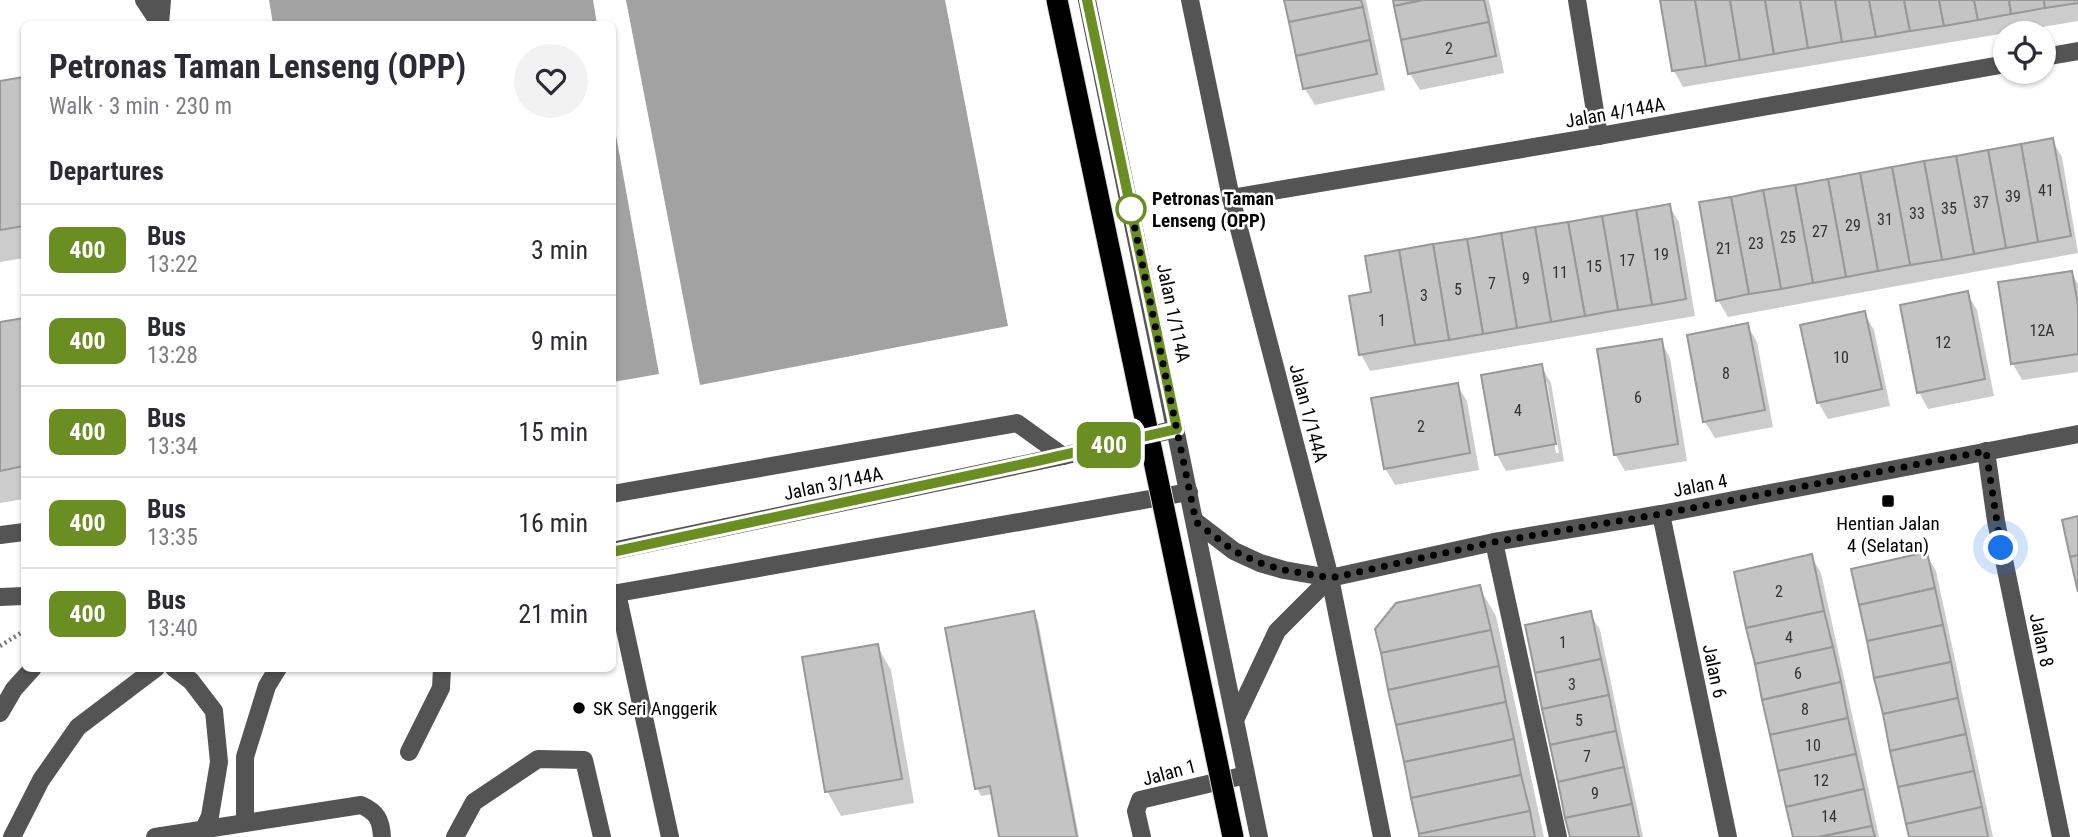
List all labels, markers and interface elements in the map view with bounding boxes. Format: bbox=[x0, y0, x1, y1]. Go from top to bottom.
map controls bbox=[1993, 21, 2056, 84]
button: locate bbox=[1993, 21, 2056, 84]
house number: 2 bbox=[1445, 39, 1453, 58]
button: heart bbox=[514, 44, 588, 118]
text: Petronas Taman Lenseng (OPP) bbox=[49, 47, 466, 86]
street label: Jalan 4/144A bbox=[1563, 92, 1667, 133]
text: Walk · 3 min · 230 m bbox=[49, 93, 232, 120]
text: Departures bbox=[49, 156, 164, 186]
house number: 41 bbox=[2038, 181, 2054, 200]
place label: Petronas Taman Lenseng (OPP) bbox=[1152, 187, 1274, 232]
house number: 39 bbox=[2005, 187, 2021, 206]
house number: 37 bbox=[1973, 193, 1989, 212]
marker: Petronas Taman Lenseng (OPP) bbox=[1116, 194, 1146, 224]
house number: 35 bbox=[1941, 199, 1957, 218]
house number: 33 bbox=[1909, 204, 1925, 223]
house number: 31 bbox=[1877, 210, 1893, 229]
house number: 29 bbox=[1845, 216, 1861, 235]
text: Bus bbox=[147, 221, 186, 251]
house number: 27 bbox=[1812, 222, 1828, 241]
house number: 25 bbox=[1780, 228, 1796, 247]
house number: 23 bbox=[1748, 234, 1764, 253]
text: 3 min bbox=[531, 235, 588, 265]
text: 400 bbox=[69, 236, 106, 264]
house number: 21 bbox=[1716, 239, 1732, 258]
house number: 19 bbox=[1653, 245, 1669, 264]
text: 13:22 bbox=[147, 251, 198, 278]
house number: 17 bbox=[1619, 251, 1635, 270]
house number: 15 bbox=[1586, 257, 1602, 276]
street label: Jalan 1/114A bbox=[1152, 261, 1195, 365]
house number: 11 bbox=[1552, 263, 1568, 282]
house number: 9 bbox=[1522, 269, 1530, 288]
house number: 7 bbox=[1488, 274, 1496, 293]
house number: 5 bbox=[1454, 280, 1462, 299]
house number: 3 bbox=[1420, 286, 1428, 305]
house number: 1 bbox=[1378, 311, 1386, 330]
text: Bus bbox=[147, 312, 186, 342]
house number: 12A bbox=[2029, 321, 2055, 340]
text: 9 min bbox=[531, 326, 588, 356]
text: 400 bbox=[69, 327, 106, 355]
house number: 12 bbox=[1935, 333, 1951, 352]
text: 13:28 bbox=[147, 342, 198, 369]
house number: 10 bbox=[1833, 348, 1849, 367]
street label: Jalan 1/144A bbox=[1284, 361, 1333, 465]
house number: 8 bbox=[1722, 364, 1730, 383]
house number: 6 bbox=[1634, 388, 1642, 407]
house number: 4 bbox=[1514, 401, 1522, 420]
text: Bus bbox=[147, 403, 186, 433]
text: 15 min bbox=[518, 417, 588, 447]
house number: 2 bbox=[1417, 417, 1425, 436]
text: 400 bbox=[69, 418, 106, 446]
line badge: 400 bbox=[1069, 422, 1149, 468]
text: 400 bbox=[1091, 431, 1127, 459]
text: 13:34 bbox=[147, 433, 198, 460]
street label: Jalan 3/144A bbox=[781, 462, 885, 505]
street label: Jalan 4 bbox=[1671, 469, 1729, 502]
marker: Hentian Jalan 4 (Selatan) bbox=[1880, 493, 1896, 509]
text: Bus bbox=[147, 494, 186, 524]
text: 16 min bbox=[518, 508, 588, 538]
text: 400 bbox=[69, 509, 106, 537]
place label: Hentian Jalan 4 (Selatan) bbox=[1836, 512, 1940, 557]
text: 13:35 bbox=[147, 524, 198, 551]
your location bbox=[1983, 530, 2018, 565]
house number: 2 bbox=[1775, 582, 1783, 601]
text: Bus bbox=[147, 585, 186, 615]
text: 21 min bbox=[518, 599, 588, 629]
text: 400 bbox=[69, 600, 106, 628]
street label: Jalan 8 bbox=[2025, 611, 2058, 669]
text: 13:40 bbox=[147, 615, 198, 642]
house number: 4 bbox=[1785, 628, 1793, 647]
house number: 1 bbox=[1559, 633, 1567, 652]
street label: Jalan 6 bbox=[1698, 642, 1731, 700]
house number: 6 bbox=[1794, 664, 1802, 683]
house number: 3 bbox=[1568, 675, 1576, 694]
place label: SK Seri Anggerik bbox=[593, 697, 718, 720]
marker: SK Seri Anggerik bbox=[571, 700, 587, 716]
house number: 8 bbox=[1801, 700, 1809, 719]
house number: 5 bbox=[1575, 711, 1583, 730]
house number: 10 bbox=[1805, 736, 1821, 755]
house number: 7 bbox=[1583, 747, 1591, 766]
street label: Jalan 1 bbox=[1140, 754, 1199, 791]
house number: 12 bbox=[1813, 771, 1829, 790]
house number: 9 bbox=[1591, 784, 1599, 803]
house number: 14 bbox=[1821, 807, 1837, 826]

